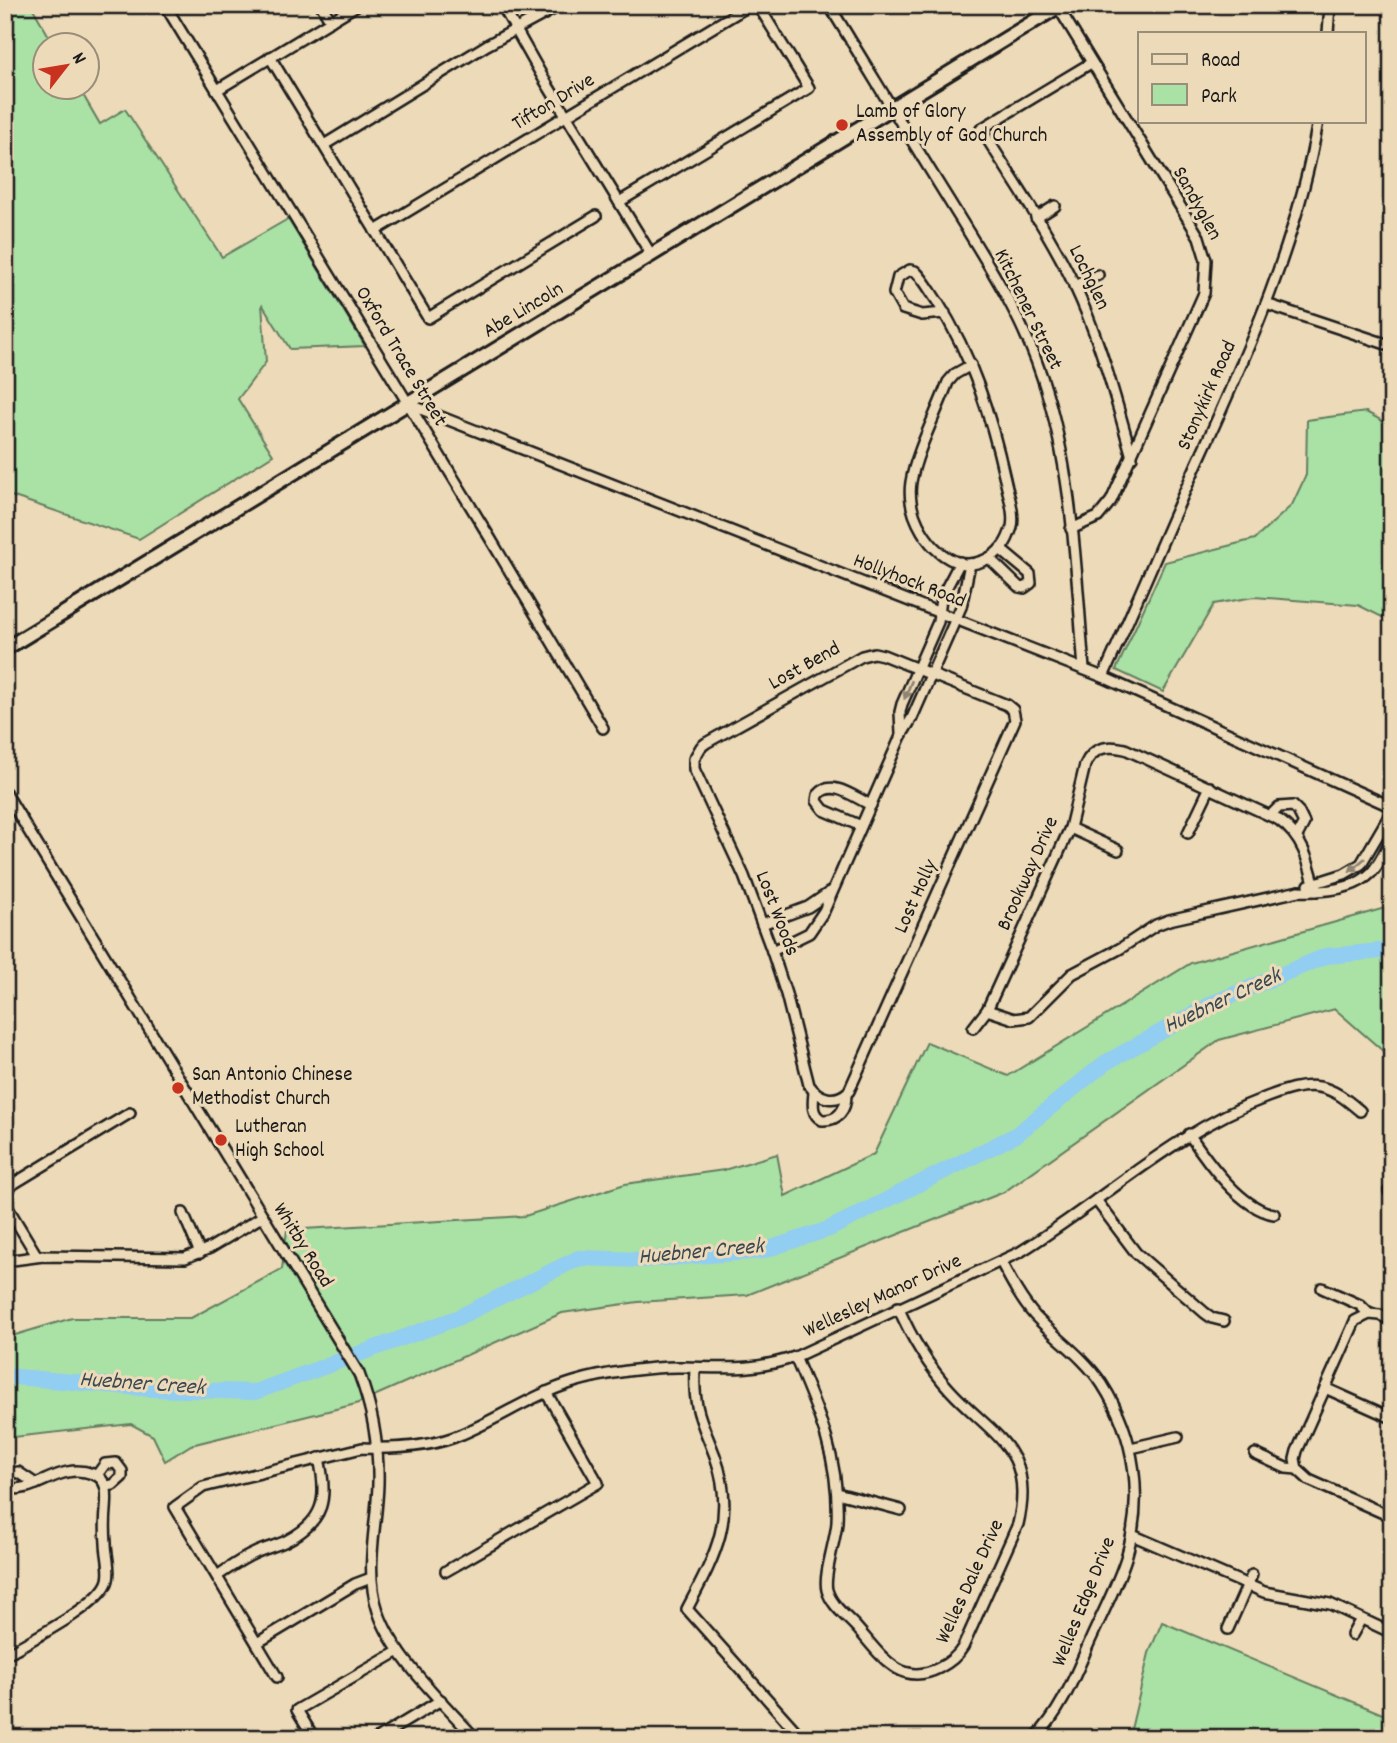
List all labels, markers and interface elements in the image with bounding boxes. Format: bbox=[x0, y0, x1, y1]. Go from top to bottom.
north arrow bbox=[32, 32, 102, 102]
legend bbox=[1138, 32, 1366, 122]
text: Road bbox=[1201, 47, 1240, 77]
text: N bbox=[64, 48, 92, 70]
street label: Tifton Drive bbox=[507, 67, 601, 139]
text: Park bbox=[1201, 83, 1237, 113]
place label: Lamb of Glory Assembly of God Church bbox=[856, 98, 1047, 152]
marker: Lamb of Glory Assembly of God Church bbox=[834, 117, 850, 133]
street label: Sandyglen bbox=[1163, 162, 1229, 246]
street label: Lochglen bbox=[1059, 240, 1117, 316]
street label: Kitchener Street bbox=[985, 244, 1069, 376]
street label: Abe Lincoln bbox=[478, 275, 570, 347]
street label: Oxford Trace Street bbox=[346, 281, 454, 433]
street label: Stonykirk Road bbox=[1170, 336, 1246, 456]
street label: Hollyhock Road bbox=[848, 547, 970, 617]
street label: Lost Bend bbox=[764, 635, 846, 699]
one-way arrow bbox=[902, 680, 913, 701]
street label: Brookway Drive bbox=[990, 812, 1068, 936]
street label: Lost Holly bbox=[887, 855, 947, 939]
one-way arrow bbox=[1348, 857, 1366, 873]
street label: Lost Woods bbox=[746, 867, 806, 961]
water label: Huebner Creek bbox=[1159, 959, 1289, 1044]
place label: San Antonio Chinese Methodist Church bbox=[192, 1061, 352, 1115]
marker: San Antonio Chinese Methodist Church bbox=[170, 1080, 186, 1096]
place label: Lutheran High School bbox=[235, 1113, 324, 1167]
marker: Lutheran High School bbox=[213, 1132, 229, 1148]
street label: Whitby Road bbox=[264, 1198, 340, 1294]
water label: Huebner Creek bbox=[637, 1231, 768, 1275]
street label: Wellesley Manor Drive bbox=[799, 1247, 967, 1347]
water label: Huebner Creek bbox=[78, 1364, 208, 1406]
street label: Welles Dale Drive bbox=[929, 1515, 1013, 1649]
street label: Welles Edge Drive bbox=[1045, 1533, 1125, 1671]

